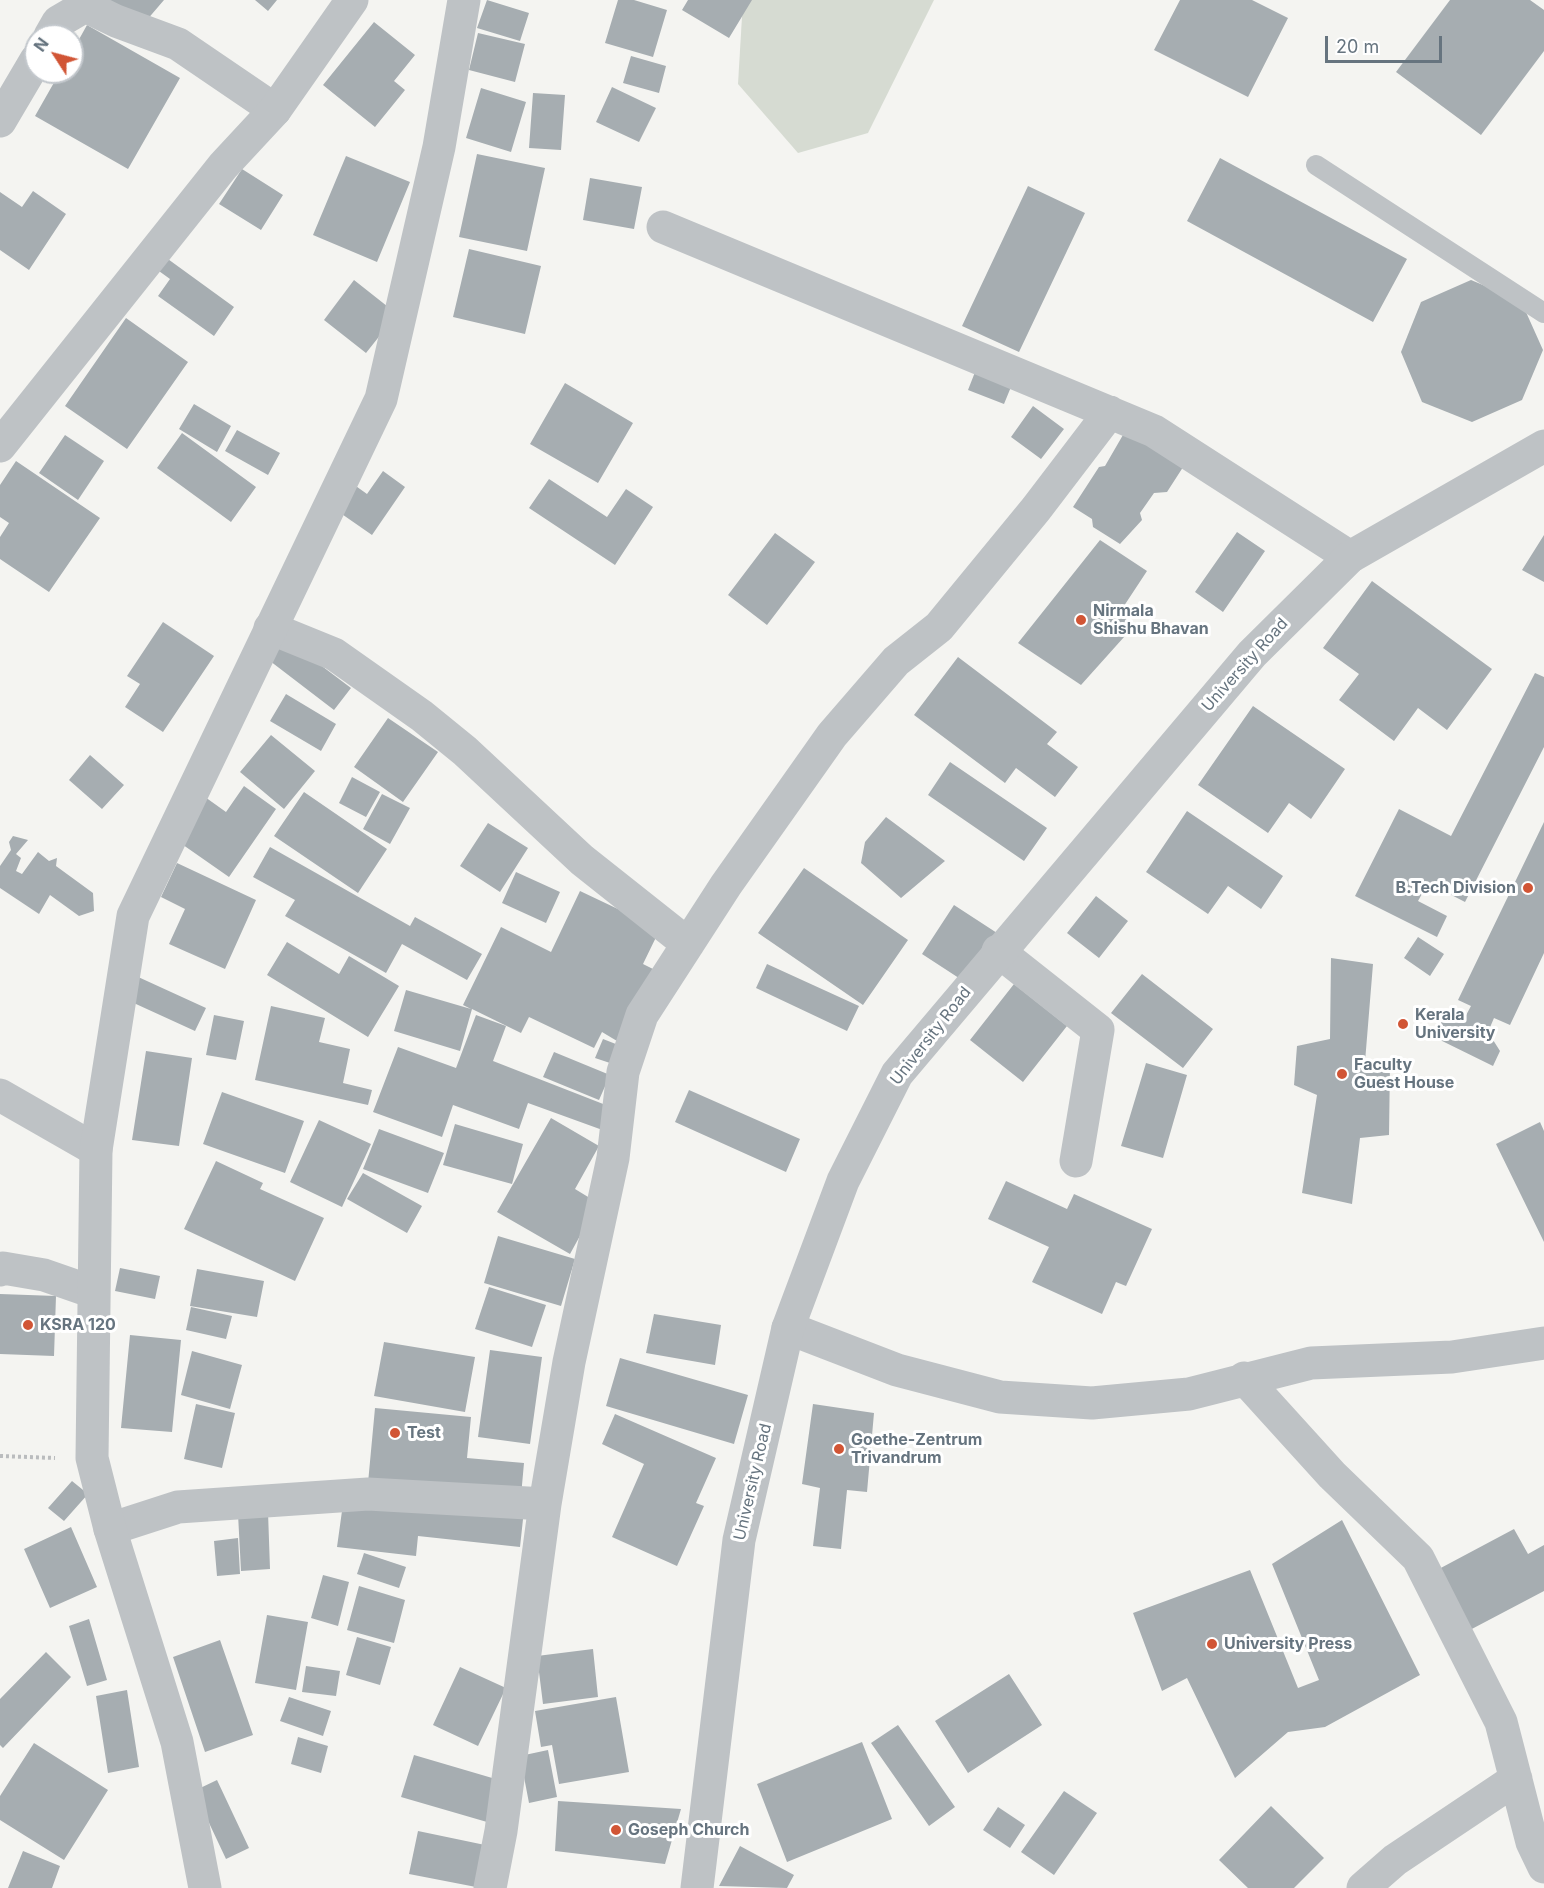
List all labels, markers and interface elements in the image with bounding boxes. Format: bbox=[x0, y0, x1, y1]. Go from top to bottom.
north arrow bbox=[24, 24, 84, 84]
scale bar bbox=[1328, 24, 1445, 62]
text: N bbox=[29, 34, 53, 55]
text: 20 m bbox=[1336, 36, 1379, 57]
place label: Nirmala Shishu Bhavan bbox=[1093, 601, 1209, 639]
marker: Nirmala Shishu Bhavan bbox=[1074, 613, 1088, 627]
street label: University Road bbox=[1198, 614, 1292, 716]
place label: B.Tech Division bbox=[1396, 878, 1516, 898]
marker: B.Tech Division bbox=[1521, 881, 1535, 895]
street label: University Road bbox=[887, 983, 975, 1089]
place label: Kerala University bbox=[1415, 1005, 1496, 1043]
marker: Kerala University bbox=[1396, 1017, 1410, 1031]
place label: Faculty Guest House bbox=[1354, 1055, 1454, 1093]
marker: Faculty Guest House bbox=[1335, 1067, 1349, 1081]
place label: KSRA 120 bbox=[40, 1315, 116, 1335]
marker: KSRA 120 bbox=[21, 1318, 35, 1332]
street label: University Road bbox=[730, 1422, 776, 1542]
place label: Test bbox=[407, 1423, 441, 1443]
marker: Test bbox=[388, 1426, 402, 1440]
place label: Goethe-Zentrum Trivandrum bbox=[851, 1430, 982, 1468]
marker: Goethe-Zentrum Trivandrum bbox=[832, 1442, 846, 1456]
place label: University Press bbox=[1224, 1634, 1352, 1654]
marker: University Press bbox=[1205, 1637, 1219, 1651]
place label: Goseph Church bbox=[628, 1820, 749, 1840]
marker: Goseph Church bbox=[609, 1823, 623, 1837]

